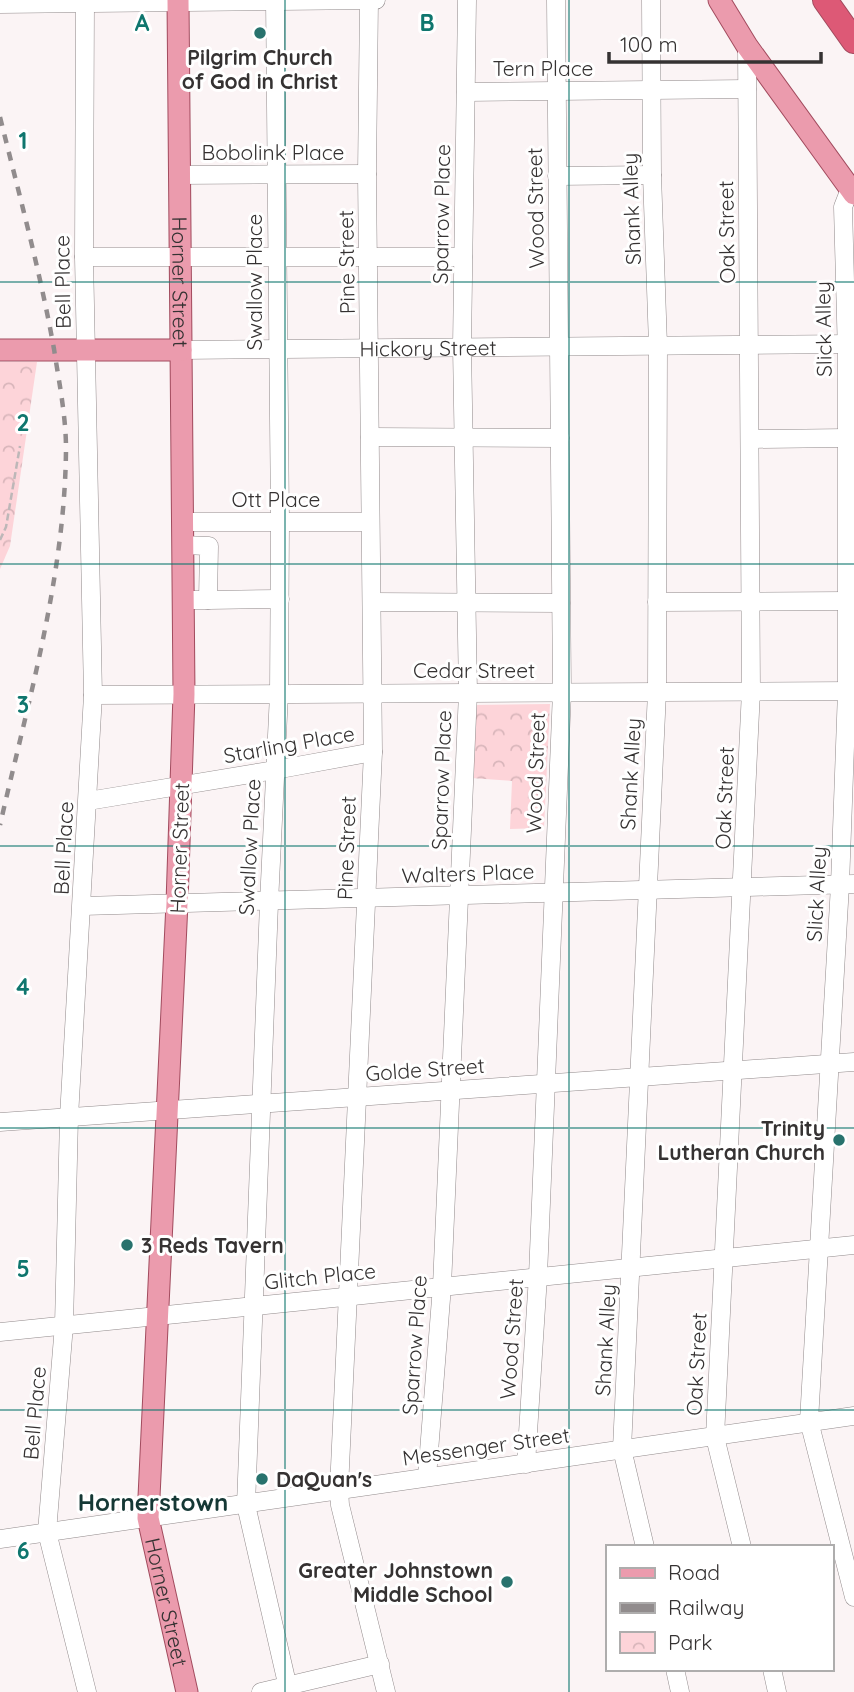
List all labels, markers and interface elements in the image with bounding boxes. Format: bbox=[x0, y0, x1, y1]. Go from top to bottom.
text: A bbox=[135, 8, 150, 37]
text: B bbox=[419, 8, 435, 37]
scale bar bbox=[609, 21, 821, 65]
marker: Pilgrim Church of God in Christ bbox=[252, 25, 268, 41]
text: 100 m bbox=[620, 31, 678, 57]
place label: Pilgrim Church of God in Christ bbox=[182, 44, 338, 94]
street label: Tern Place bbox=[493, 55, 593, 81]
text: 1 bbox=[19, 126, 27, 155]
street label: Bobolink Place bbox=[202, 139, 345, 165]
street label: Sparrow Place bbox=[427, 144, 455, 284]
street label: Wood Street bbox=[521, 147, 549, 269]
street label: Shank Alley bbox=[616, 152, 646, 266]
street label: Oak Street bbox=[712, 180, 740, 284]
street label: Pine Street bbox=[332, 210, 360, 314]
street label: Swallow Place bbox=[241, 214, 267, 350]
street label: Horner Street bbox=[167, 216, 194, 348]
street label: Bell Place bbox=[48, 235, 76, 329]
street label: Slick Alley bbox=[809, 281, 837, 377]
street label: Hickory Street bbox=[359, 334, 497, 361]
text: 2 bbox=[16, 408, 30, 437]
street label: Ott Place bbox=[232, 486, 320, 512]
street label: Cedar Street bbox=[413, 657, 535, 683]
text: 3 bbox=[17, 690, 29, 719]
street label: Sparrow Place bbox=[426, 710, 456, 850]
street label: Wood Street bbox=[520, 712, 550, 834]
street label: Shank Alley bbox=[614, 717, 646, 831]
street label: Starling Place bbox=[221, 720, 357, 768]
street label: Oak Street bbox=[709, 746, 739, 850]
street label: Swallow Place bbox=[232, 778, 266, 916]
street label: Horner Street bbox=[164, 782, 194, 914]
street label: Pine Street bbox=[331, 796, 361, 900]
street label: Bell Place bbox=[48, 801, 78, 895]
street label: Slick Alley bbox=[801, 846, 831, 942]
street label: Walters Place bbox=[401, 858, 535, 888]
text: 4 bbox=[16, 972, 30, 1001]
street label: Golde Street bbox=[364, 1052, 486, 1086]
place label: Trinity Lutheran Church bbox=[657, 1115, 825, 1165]
marker: Trinity Lutheran Church bbox=[831, 1132, 847, 1148]
place label: 3 Reds Tavern bbox=[141, 1232, 284, 1258]
marker: 3 Reds Tavern bbox=[119, 1237, 135, 1253]
text: 5 bbox=[16, 1254, 30, 1283]
street label: Glitch Place bbox=[263, 1257, 377, 1295]
street label: Sparrow Place bbox=[396, 1274, 432, 1416]
street label: Wood Street bbox=[494, 1278, 528, 1400]
street label: Shank Alley bbox=[589, 1283, 621, 1397]
street label: Oak Street bbox=[680, 1312, 712, 1416]
street label: Bell Place bbox=[17, 1365, 51, 1461]
street label: Messenger Street bbox=[401, 1421, 571, 1471]
place label: DaQuan's bbox=[276, 1466, 372, 1492]
marker: DaQuan's bbox=[254, 1471, 270, 1487]
district label: Hornerstown bbox=[78, 1487, 228, 1517]
street label: Horner Street bbox=[140, 1535, 194, 1669]
text: 6 bbox=[17, 1536, 29, 1565]
legend bbox=[606, 1545, 833, 1671]
place label: Greater Johnstown Middle School bbox=[298, 1557, 493, 1607]
text: Road bbox=[668, 1559, 720, 1585]
marker: Greater Johnstown Middle School bbox=[499, 1574, 515, 1590]
text: Railway bbox=[668, 1594, 744, 1620]
text: Park bbox=[668, 1629, 712, 1655]

